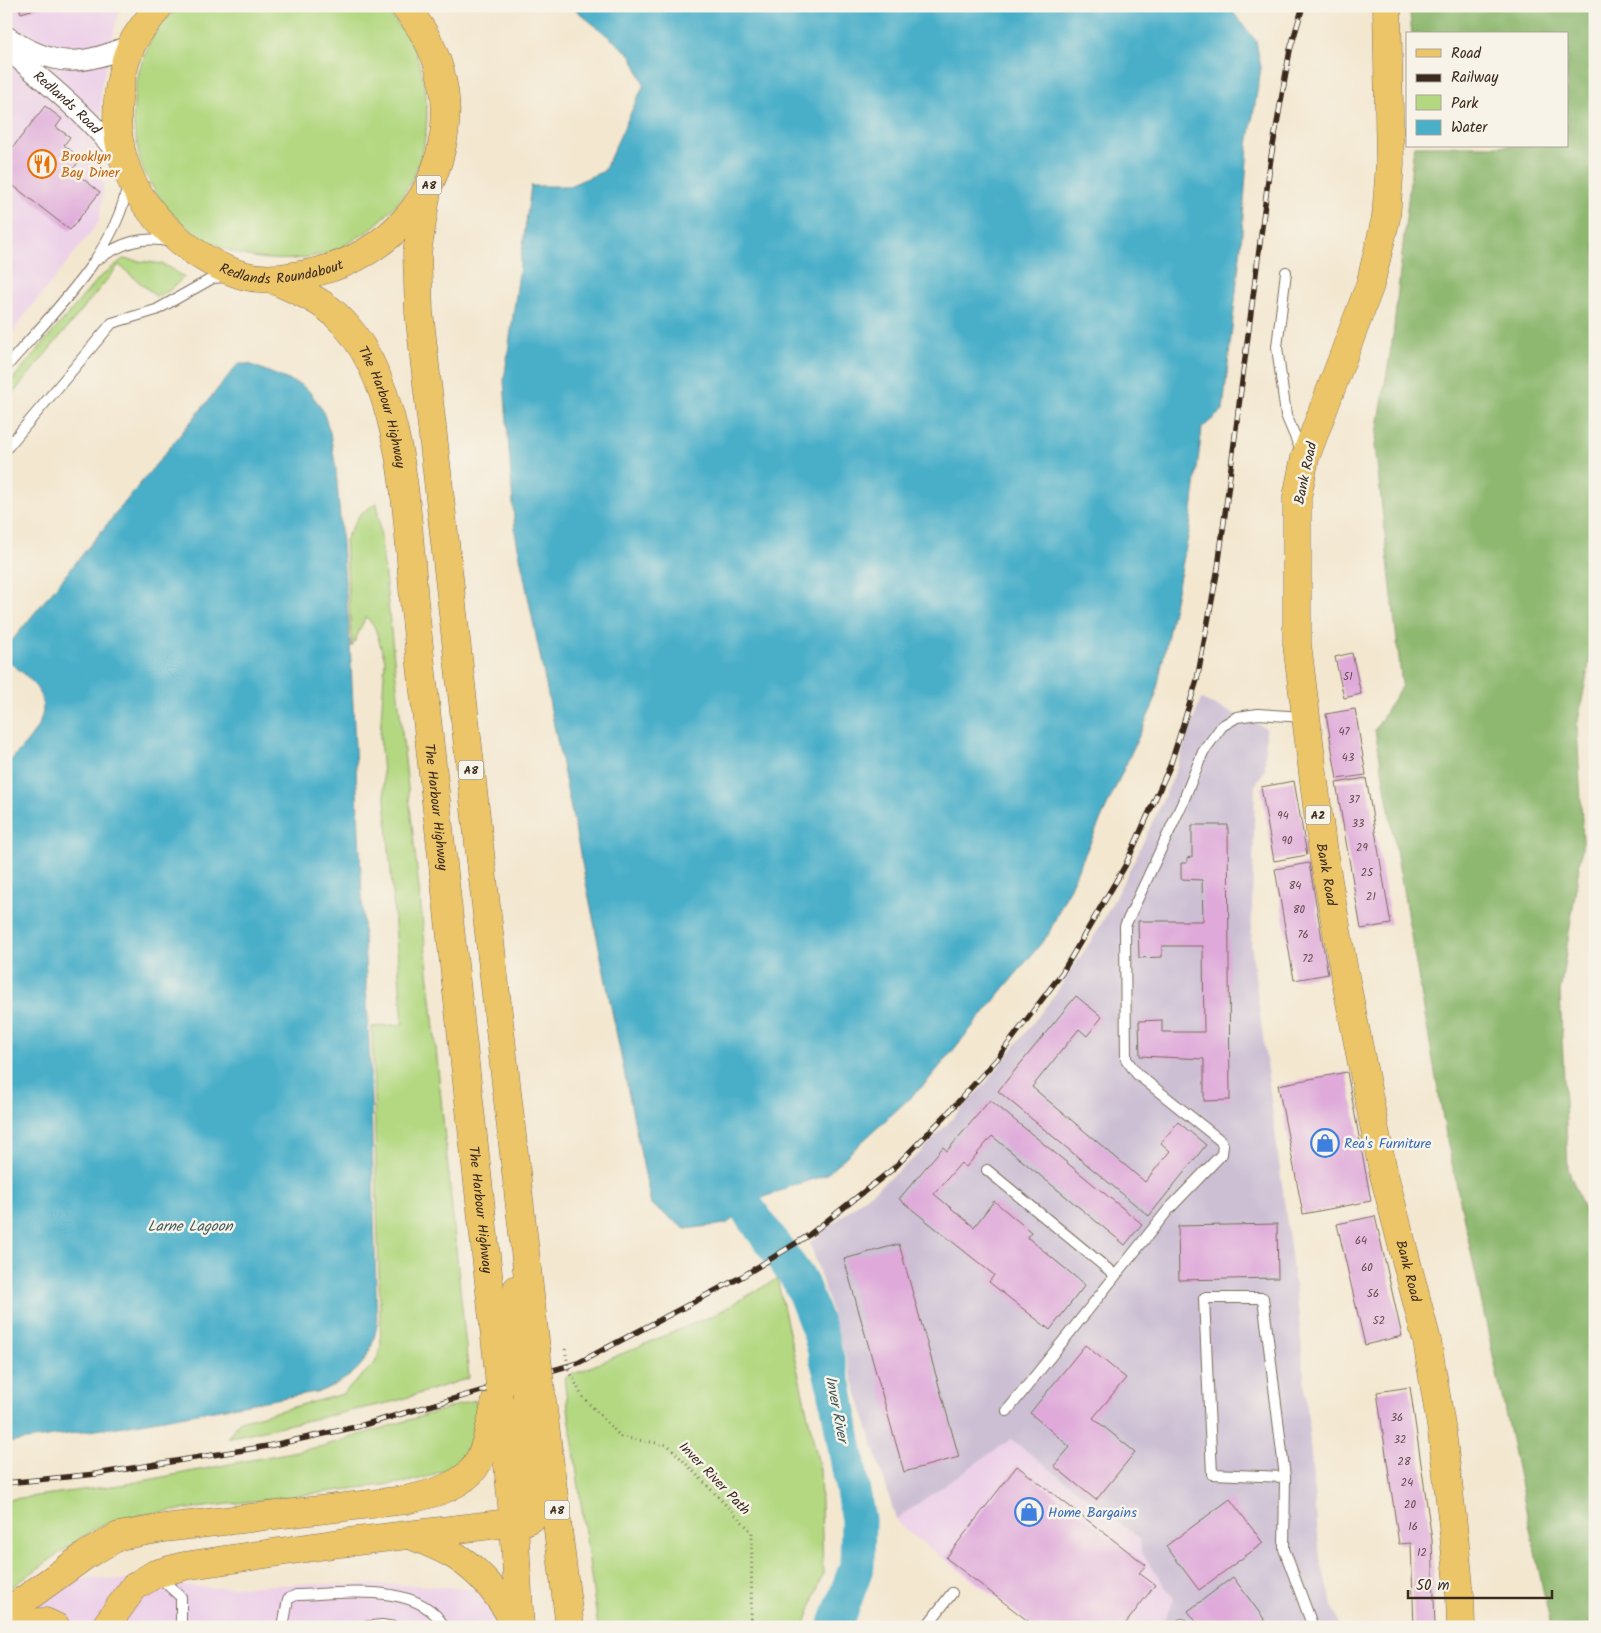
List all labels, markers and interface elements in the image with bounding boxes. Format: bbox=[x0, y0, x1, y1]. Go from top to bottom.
legend bbox=[1406, 32, 1568, 148]
text: Road bbox=[1451, 42, 1482, 66]
street label: Redlands Road bbox=[28, 66, 107, 141]
text: Railway bbox=[1451, 66, 1499, 90]
text: Park bbox=[1451, 92, 1479, 116]
text: Water bbox=[1451, 116, 1488, 140]
place label: Brooklyn Bay Diner bbox=[61, 146, 121, 184]
restaurant icon: Brooklyn Bay Diner bbox=[27, 149, 57, 179]
road number: A8 bbox=[416, 176, 442, 194]
street label: Redlands Roundabout bbox=[216, 254, 347, 291]
street label: The Harbour Highway bbox=[352, 342, 411, 470]
street label: Bank Road bbox=[1289, 439, 1324, 506]
house number: 51 bbox=[1343, 668, 1353, 686]
house number: 47 bbox=[1338, 723, 1350, 741]
street label: The Harbour Highway bbox=[418, 743, 454, 872]
house number: 43 bbox=[1342, 749, 1354, 767]
road number: A8 bbox=[458, 760, 484, 780]
house number: 37 bbox=[1348, 791, 1361, 809]
road number: A2 bbox=[1306, 806, 1330, 824]
house number: 94 bbox=[1277, 807, 1289, 825]
house number: 33 bbox=[1352, 815, 1364, 833]
house number: 90 bbox=[1282, 832, 1293, 850]
house number: 29 bbox=[1356, 839, 1369, 857]
street label: Bank Road bbox=[1310, 841, 1342, 909]
house number: 25 bbox=[1361, 864, 1374, 882]
house number: 84 bbox=[1289, 877, 1301, 895]
house number: 21 bbox=[1366, 888, 1376, 906]
house number: 80 bbox=[1293, 901, 1306, 919]
house number: 76 bbox=[1297, 926, 1309, 944]
house number: 72 bbox=[1302, 950, 1314, 968]
shop icon: Rea's Furniture bbox=[1310, 1128, 1340, 1158]
place label: Rea's Furniture bbox=[1344, 1133, 1432, 1155]
street label: The Harbour Highway bbox=[462, 1145, 498, 1275]
water label: Larne Lagoon bbox=[148, 1215, 233, 1239]
house number: 64 bbox=[1355, 1232, 1367, 1250]
street label: Bank Road bbox=[1389, 1238, 1427, 1305]
house number: 60 bbox=[1361, 1259, 1373, 1277]
house number: 56 bbox=[1367, 1285, 1379, 1303]
house number: 52 bbox=[1373, 1312, 1385, 1330]
water label: Inver River bbox=[818, 1374, 855, 1447]
house number: 36 bbox=[1391, 1409, 1403, 1427]
house number: 32 bbox=[1394, 1431, 1406, 1449]
street label: Inver River Path bbox=[673, 1437, 755, 1521]
house number: 28 bbox=[1397, 1453, 1411, 1471]
house number: 24 bbox=[1401, 1474, 1413, 1492]
house number: 20 bbox=[1404, 1496, 1416, 1514]
shop icon: Home Bargains bbox=[1014, 1497, 1044, 1527]
road number: A8 bbox=[544, 1500, 570, 1520]
place label: Home Bargains bbox=[1048, 1502, 1137, 1524]
house number: 16 bbox=[1408, 1518, 1418, 1536]
house number: 12 bbox=[1417, 1544, 1427, 1562]
scale bar bbox=[1408, 1568, 1552, 1600]
text: 50 m bbox=[1416, 1574, 1450, 1598]

